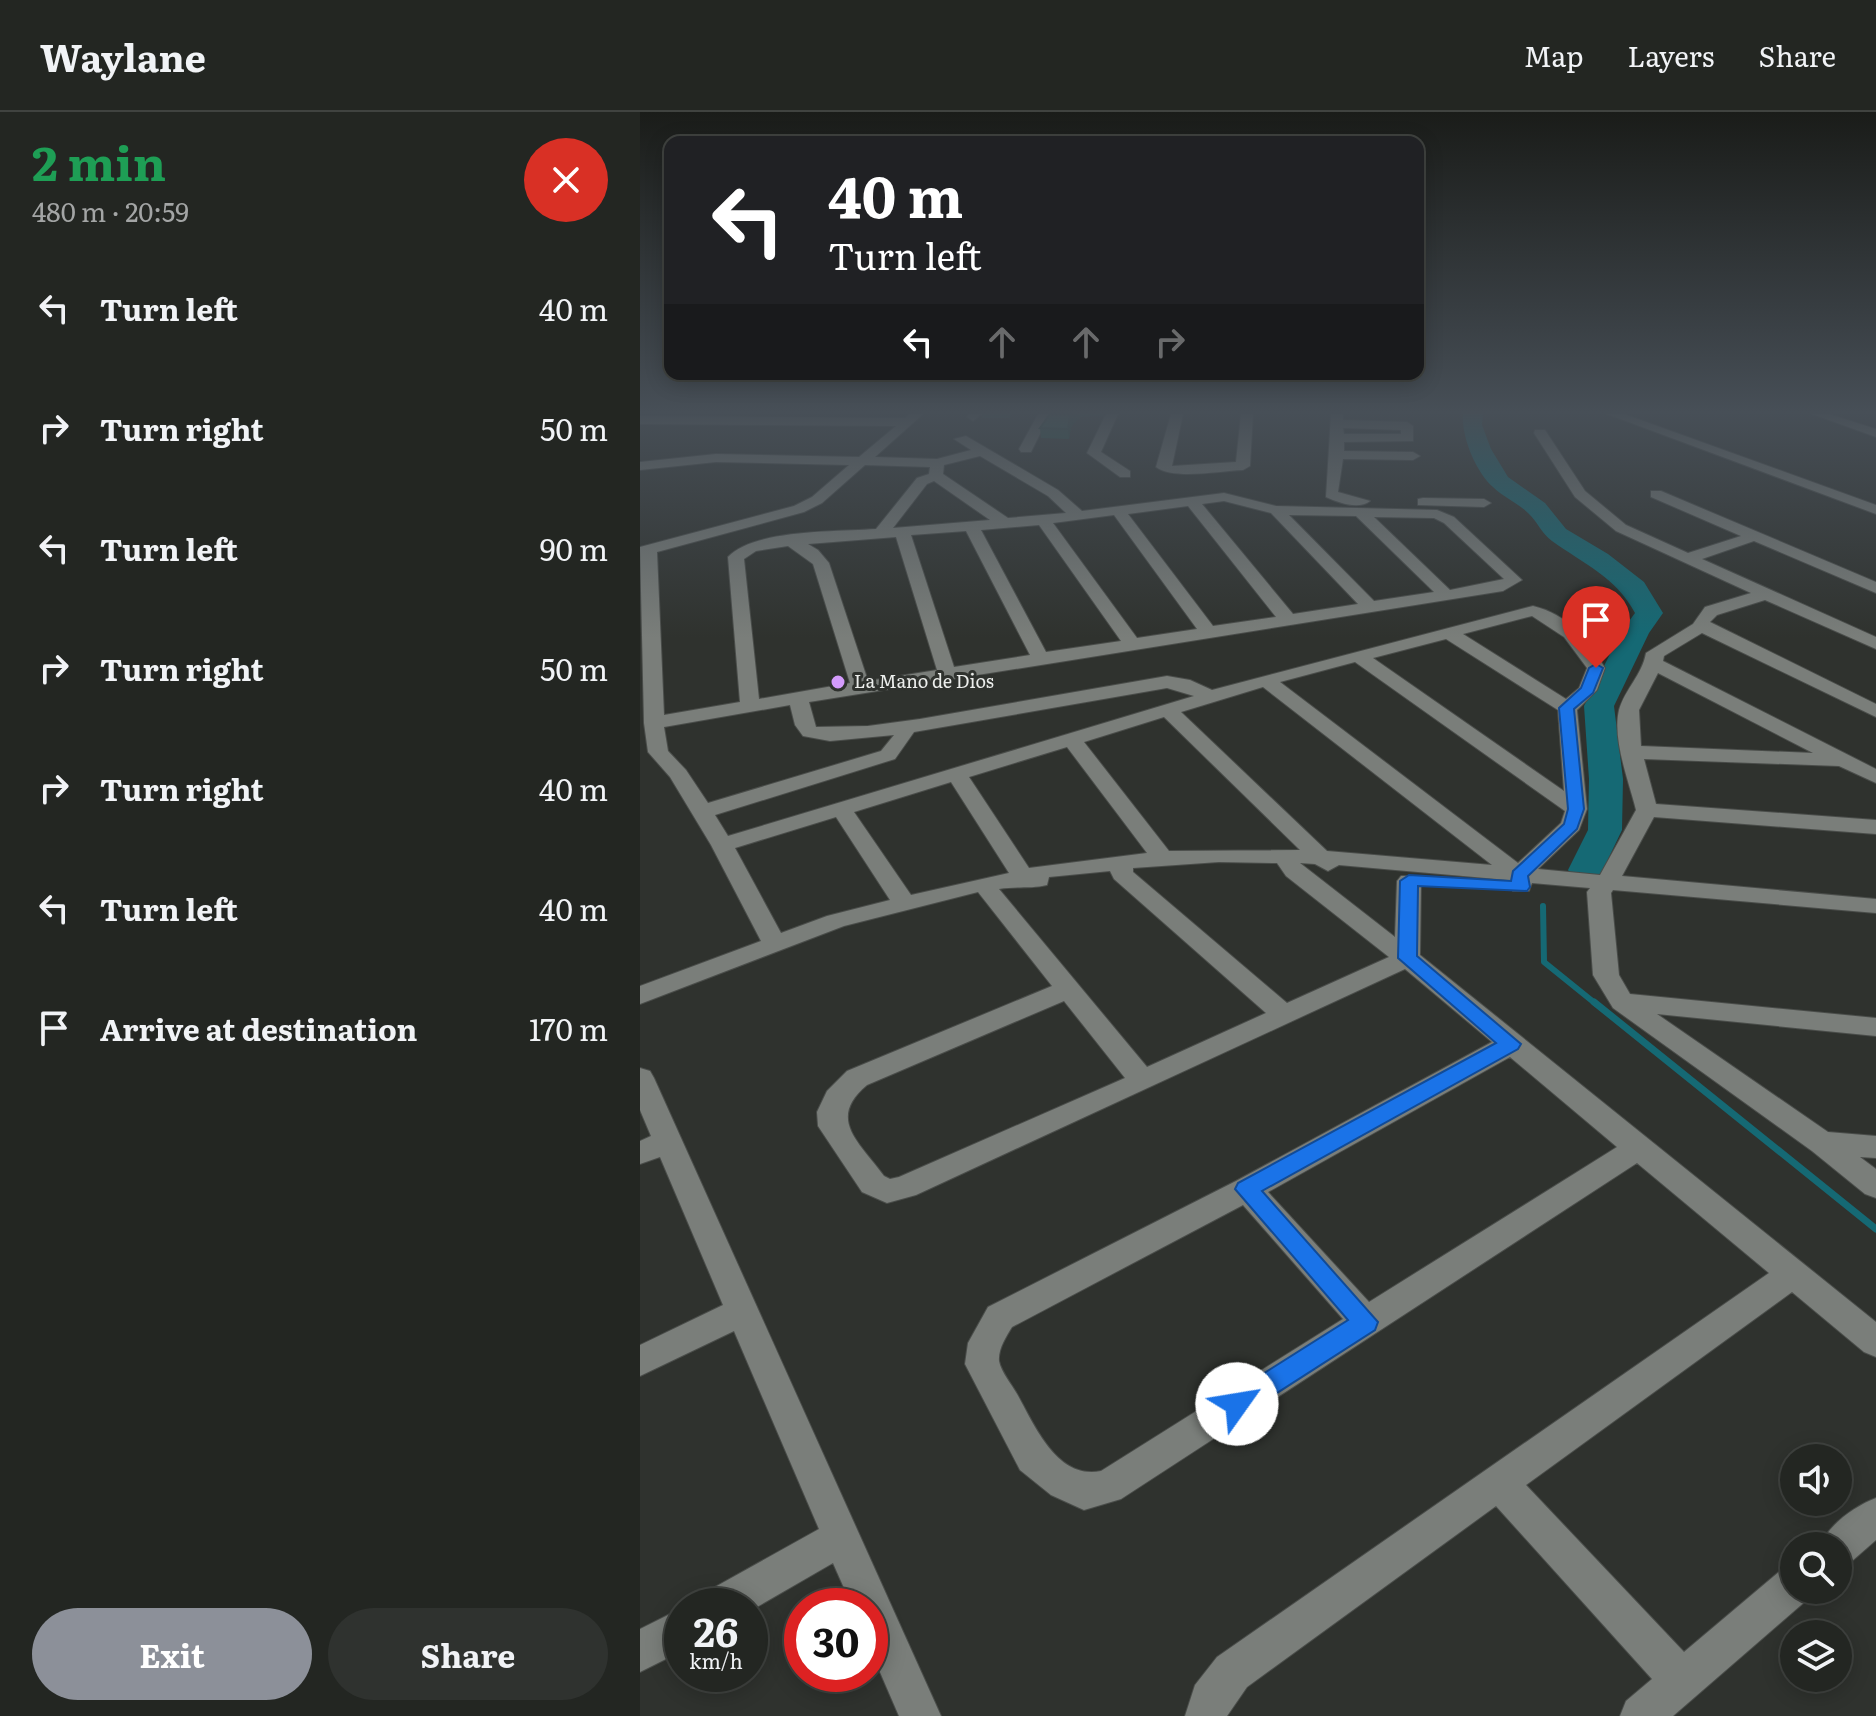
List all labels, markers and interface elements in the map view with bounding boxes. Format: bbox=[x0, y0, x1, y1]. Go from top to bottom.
text: Waylane bbox=[40, 27, 206, 84]
text: Map bbox=[1524, 34, 1583, 76]
text: Layers bbox=[1627, 34, 1714, 76]
text: Share bbox=[1758, 34, 1836, 76]
text: 2 min bbox=[32, 125, 166, 196]
button: close bbox=[524, 138, 608, 222]
text: 40 m bbox=[828, 152, 963, 235]
icon: left bbox=[696, 168, 800, 272]
text: 480 m · 20:59 bbox=[32, 191, 189, 230]
text: Turn left bbox=[828, 228, 982, 281]
icon: left bbox=[32, 286, 76, 330]
text: Turn left bbox=[100, 286, 238, 330]
text: 40 m bbox=[539, 286, 608, 330]
icon: left bbox=[896, 320, 940, 364]
icon: ahead bbox=[980, 320, 1024, 364]
icon: ahead bbox=[1064, 320, 1108, 364]
icon: right bbox=[1148, 320, 1192, 364]
icon: right bbox=[32, 406, 76, 450]
text: Turn right bbox=[100, 406, 264, 450]
text: 50 m bbox=[540, 406, 608, 450]
icon: left bbox=[32, 526, 76, 570]
text: Turn left bbox=[100, 526, 238, 570]
text: 90 m bbox=[540, 526, 608, 570]
pin bbox=[1562, 586, 1630, 668]
icon: arrive bbox=[1574, 598, 1618, 642]
icon: right bbox=[32, 646, 76, 690]
text: Turn right bbox=[100, 646, 264, 690]
text: 50 m bbox=[540, 646, 608, 690]
place label: La Mano de Dios bbox=[854, 667, 994, 694]
marker: La Mano de Dios bbox=[829, 673, 847, 691]
icon: right bbox=[32, 766, 76, 810]
text: Turn right bbox=[100, 766, 264, 810]
text: 40 m bbox=[539, 766, 608, 810]
icon: left bbox=[32, 886, 76, 930]
text: Turn left bbox=[100, 886, 238, 930]
text: 40 m bbox=[539, 886, 608, 930]
icon: arrive bbox=[32, 1006, 76, 1050]
text: Arrive at destination bbox=[100, 1006, 417, 1050]
text: 170 m bbox=[529, 1006, 608, 1050]
position arrow bbox=[1195, 1362, 1279, 1446]
map controls bbox=[1780, 1444, 1852, 1692]
button: sound bbox=[1780, 1444, 1852, 1516]
button: search bbox=[1780, 1532, 1852, 1604]
speed limit sign: 30 bbox=[784, 1588, 888, 1692]
text: 26 bbox=[694, 1600, 738, 1659]
button: Exit bbox=[32, 1608, 312, 1700]
button: Share bbox=[328, 1608, 608, 1700]
button: layers bbox=[1780, 1620, 1852, 1692]
text: km/h bbox=[689, 1645, 743, 1675]

